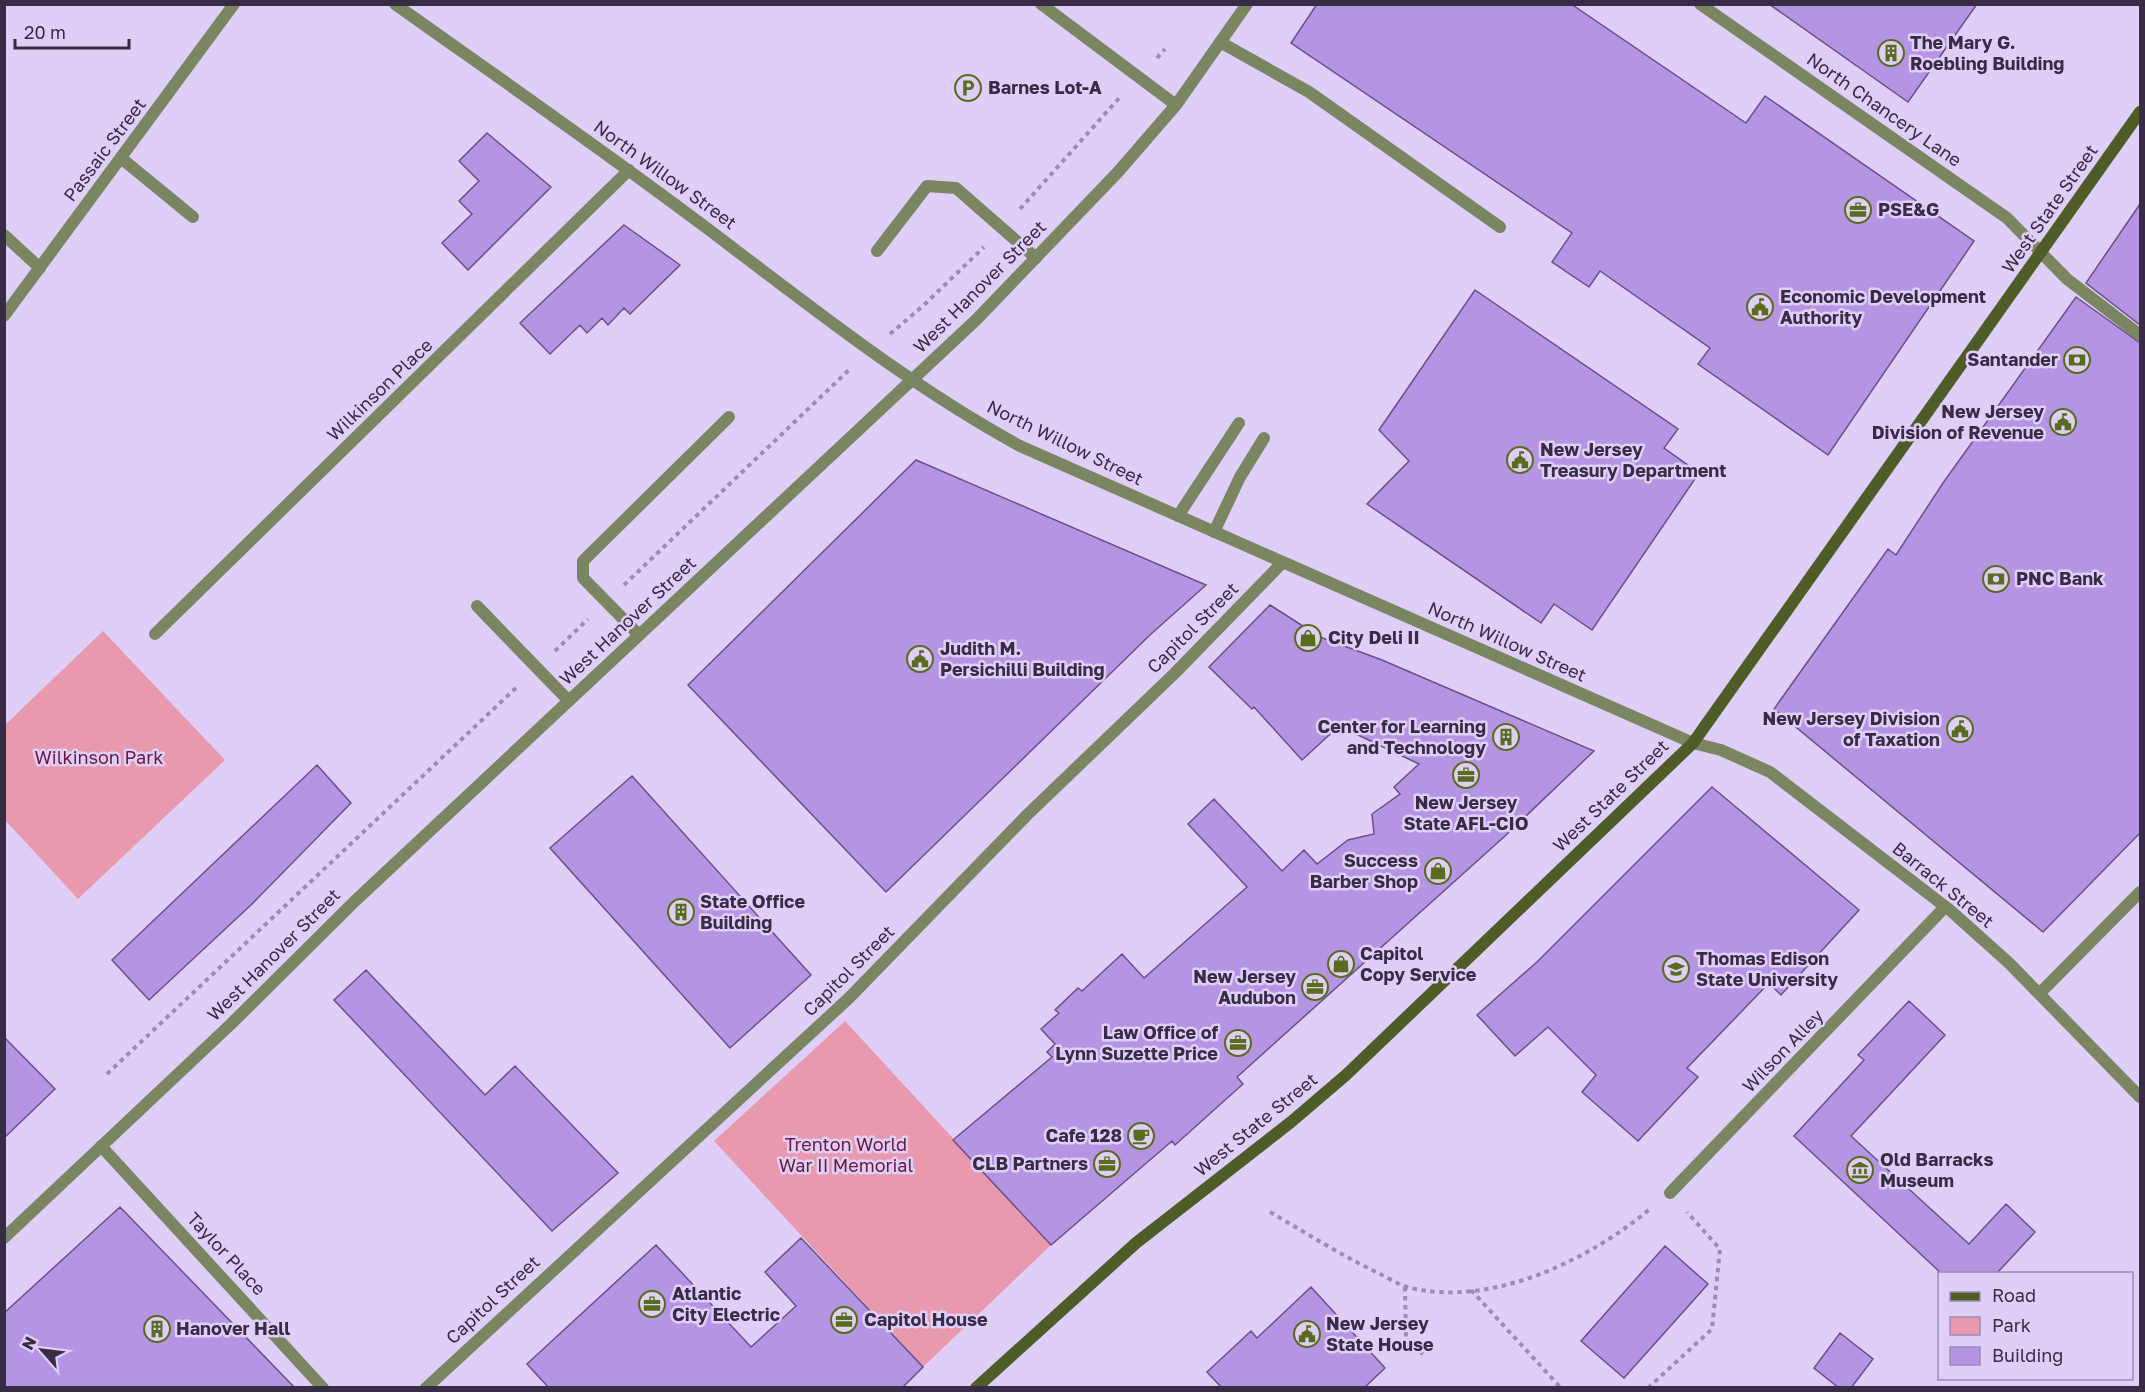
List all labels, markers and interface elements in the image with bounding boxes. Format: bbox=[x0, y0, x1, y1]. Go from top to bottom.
scale bar bbox=[15, 12, 129, 50]
text: 20 m bbox=[24, 21, 66, 43]
place label: The Mary G. Roebling Building bbox=[1910, 31, 2064, 74]
building icon: The Mary G. Roebling Building bbox=[1876, 38, 1906, 68]
street label: North Chancery Lane bbox=[1803, 47, 1966, 171]
parking icon: Barnes Lot-A bbox=[953, 73, 983, 103]
place label: Barnes Lot-A bbox=[988, 76, 1102, 98]
street label: Passaic Street bbox=[58, 93, 150, 205]
street label: North Willow Street bbox=[590, 115, 741, 233]
street label: West State Street bbox=[1997, 140, 2102, 277]
office icon: PSE&G bbox=[1843, 195, 1873, 225]
place label: PSE&G bbox=[1878, 198, 1939, 220]
street label: West Hanover Street bbox=[908, 215, 1050, 357]
place label: Economic Development Authority bbox=[1780, 285, 1986, 328]
public building icon: Economic Development Authority bbox=[1745, 292, 1775, 322]
street label: Wilkinson Place bbox=[322, 334, 437, 445]
bank icon: Santander bbox=[2062, 345, 2092, 375]
place label: Santander bbox=[1967, 348, 2058, 370]
street label: North Willow Street bbox=[984, 395, 1147, 489]
place label: New Jersey Division of Revenue bbox=[1872, 400, 2044, 443]
public building icon: New Jersey Division of Revenue bbox=[2048, 407, 2078, 437]
place label: New Jersey Treasury Department bbox=[1540, 438, 1726, 481]
public building icon: New Jersey Treasury Department bbox=[1505, 445, 1535, 475]
street label: West Hanover Street bbox=[555, 551, 700, 689]
bank icon: PNC Bank bbox=[1981, 564, 2011, 594]
place label: PNC Bank bbox=[2016, 567, 2104, 589]
street label: Capitol Street bbox=[1142, 577, 1242, 677]
street label: North Willow Street bbox=[1425, 596, 1590, 686]
shop icon: City Deli II bbox=[1293, 623, 1323, 653]
place label: City Deli II bbox=[1328, 626, 1420, 648]
place label: Judith M. Persichilli Building bbox=[940, 637, 1104, 680]
public building icon: Judith M. Persichilli Building bbox=[905, 644, 935, 674]
place label: New Jersey Division of Taxation bbox=[1763, 707, 1940, 750]
public building icon: New Jersey Division of Taxation bbox=[1945, 714, 1975, 744]
place label: Center for Learning and Technology bbox=[1317, 715, 1486, 758]
building icon: Center for Learning and Technology bbox=[1491, 722, 1521, 752]
street label: West State Street bbox=[1548, 735, 1673, 856]
park label: Wilkinson Park bbox=[35, 746, 163, 768]
office icon: New Jersey State AFL-CIO bbox=[1451, 760, 1481, 790]
place label: New Jersey State AFL-CIO bbox=[1403, 791, 1529, 834]
street label: Barrack Street bbox=[1889, 837, 1999, 932]
place label: Success Barber Shop bbox=[1310, 849, 1418, 892]
shop icon: Success Barber Shop bbox=[1423, 856, 1453, 886]
street label: West Hanover Street bbox=[202, 883, 344, 1025]
place label: State Office Building bbox=[700, 890, 805, 933]
building icon: State Office Building bbox=[666, 897, 696, 927]
street label: Capitol Street bbox=[798, 920, 898, 1020]
place label: Capitol Copy Service bbox=[1360, 942, 1477, 985]
place label: Thomas Edison State University bbox=[1696, 947, 1838, 990]
shop icon: Capitol Copy Service bbox=[1326, 949, 1356, 979]
school or university icon: Thomas Edison State University bbox=[1661, 954, 1691, 984]
place label: New Jersey Audubon bbox=[1193, 965, 1296, 1008]
office icon: New Jersey Audubon bbox=[1300, 972, 1330, 1002]
street label: Wilson Alley bbox=[1737, 1004, 1827, 1096]
place label: Law Office of Lynn Suzette Price bbox=[1055, 1021, 1218, 1064]
office icon: Law Office of Lynn Suzette Price bbox=[1223, 1028, 1253, 1058]
street label: West State Street bbox=[1189, 1068, 1321, 1181]
cafe icon: Cafe 128 bbox=[1126, 1121, 1156, 1151]
place label: Cafe 128 bbox=[1045, 1124, 1122, 1146]
park label: Trenton World War II Memorial bbox=[779, 1133, 913, 1176]
place label: Old Barracks Museum bbox=[1880, 1148, 1994, 1191]
office icon: CLB Partners bbox=[1092, 1149, 1122, 1179]
place label: CLB Partners bbox=[972, 1152, 1088, 1174]
museum icon: Old Barracks Museum bbox=[1845, 1155, 1875, 1185]
street label: Taylor Place bbox=[183, 1207, 271, 1299]
street label: Capitol Street bbox=[441, 1250, 544, 1348]
legend bbox=[1938, 1272, 2133, 1380]
place label: Atlantic City Electric bbox=[672, 1282, 780, 1325]
text: Road bbox=[1992, 1284, 2036, 1306]
office icon: Atlantic City Electric bbox=[637, 1289, 667, 1319]
office icon: Capitol House bbox=[829, 1305, 859, 1335]
place label: Capitol House bbox=[864, 1308, 988, 1330]
place label: New Jersey State House bbox=[1326, 1312, 1434, 1355]
building icon: Hanover Hall bbox=[142, 1314, 172, 1344]
text: Park bbox=[1992, 1314, 2031, 1336]
place label: Hanover Hall bbox=[176, 1317, 290, 1339]
public building icon: New Jersey State House bbox=[1292, 1319, 1322, 1349]
north arrow bbox=[12, 1320, 72, 1380]
text: N bbox=[17, 1333, 40, 1353]
text: Building bbox=[1992, 1344, 2063, 1366]

